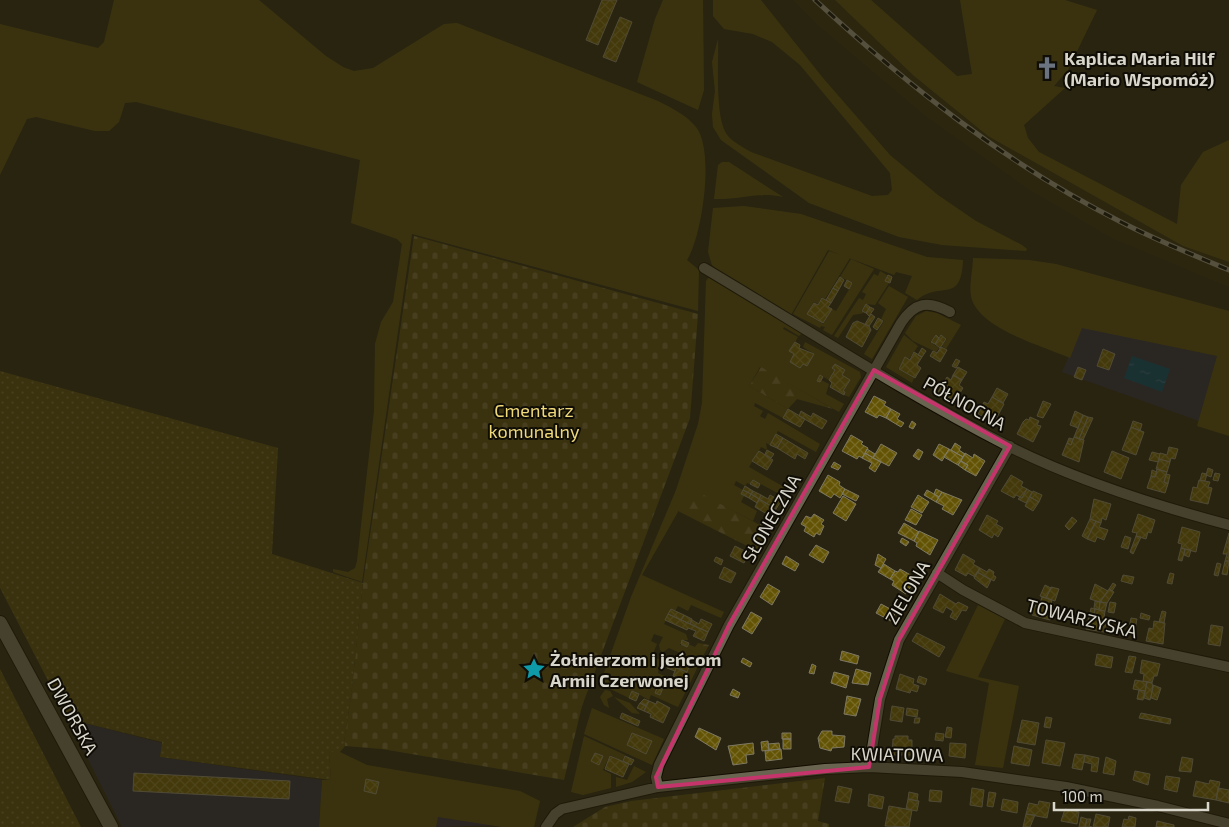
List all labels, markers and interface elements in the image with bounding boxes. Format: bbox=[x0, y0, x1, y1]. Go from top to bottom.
place label: Kaplica Maria Hilf (Mario Wspomóż) bbox=[1064, 47, 1215, 90]
church icon: Kaplica Maria Hilf (Mario Wspomóż) bbox=[1034, 55, 1060, 81]
street label: PÓŁNOCNA bbox=[920, 371, 1011, 435]
park label: Cmentarz komunalny bbox=[489, 399, 580, 442]
street label: SŁONECZNA bbox=[737, 469, 805, 566]
street label: ZIELONA bbox=[880, 556, 934, 628]
street label: TOWARZYSKA bbox=[1024, 594, 1141, 643]
place label: Żołnierzom i jeńcom Armii Czerwonej bbox=[550, 648, 721, 691]
place icon: Żołnierzom i jeńcom Armii Czerwonej bbox=[521, 656, 547, 682]
street label: DWORSKA bbox=[43, 674, 103, 759]
street label: KWIATOWA bbox=[850, 742, 944, 766]
scale bar bbox=[1054, 780, 1208, 812]
text: 100 m bbox=[1062, 787, 1103, 805]

